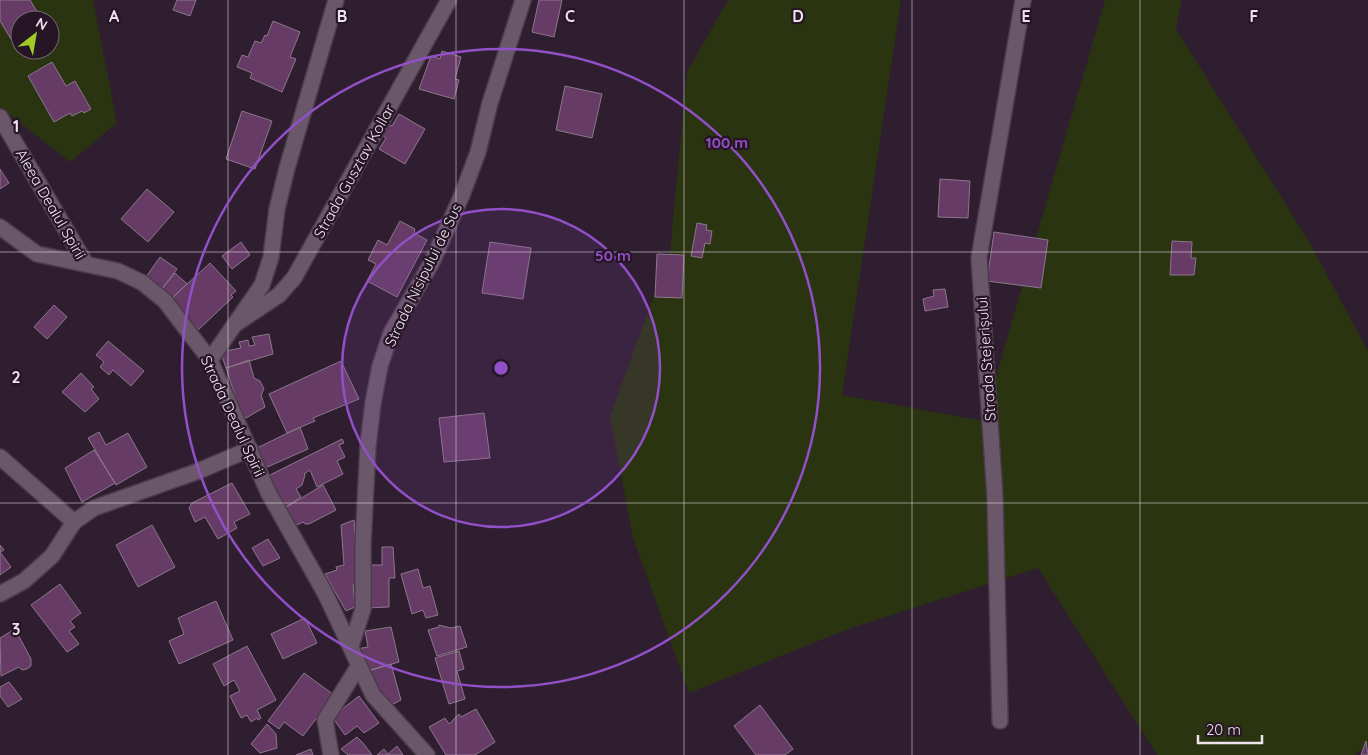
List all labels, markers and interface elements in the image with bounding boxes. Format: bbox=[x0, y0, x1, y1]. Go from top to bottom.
text: A bbox=[109, 6, 120, 26]
text: B bbox=[337, 6, 347, 26]
text: C bbox=[565, 6, 575, 26]
text: D bbox=[792, 6, 804, 26]
text: E bbox=[1021, 6, 1031, 26]
text: F bbox=[1250, 6, 1259, 26]
north arrow bbox=[10, 10, 60, 60]
text: N bbox=[33, 13, 51, 34]
street label: Strada Gusztav Kollar bbox=[309, 100, 399, 241]
text: 1 bbox=[13, 116, 19, 136]
text: 100 m bbox=[706, 133, 748, 152]
street label: Aleea Dealul Spirii bbox=[12, 146, 90, 262]
street label: Strada Nisipului de Sus bbox=[380, 200, 466, 350]
text: 50 m bbox=[595, 246, 631, 265]
street label: Strada Stejerișului bbox=[972, 296, 1000, 422]
street label: Strada Dealul Spirii bbox=[197, 352, 269, 480]
centre of rings bbox=[492, 359, 510, 377]
text: 2 bbox=[11, 367, 21, 387]
text: 3 bbox=[12, 619, 20, 639]
scale bar bbox=[1198, 712, 1262, 744]
text: 20 m bbox=[1206, 720, 1241, 739]

